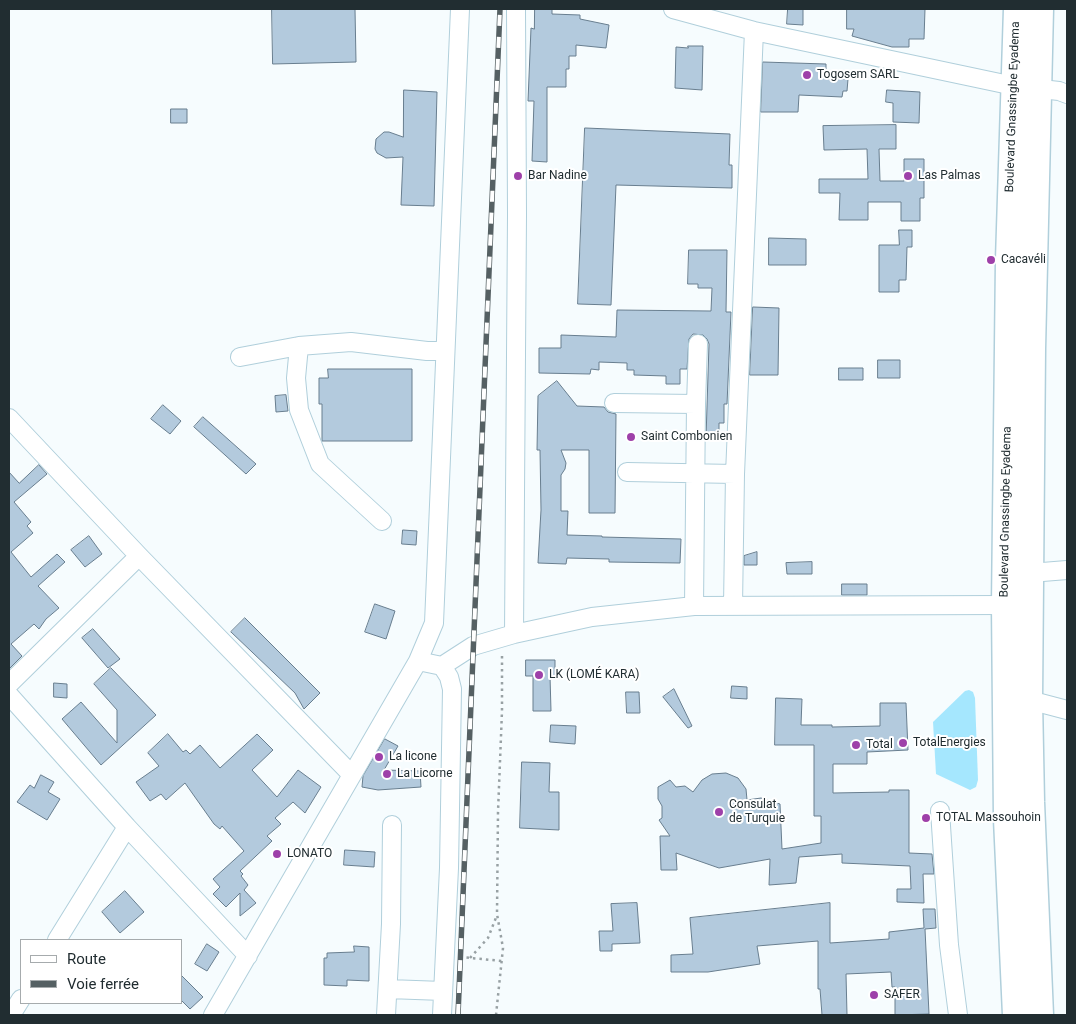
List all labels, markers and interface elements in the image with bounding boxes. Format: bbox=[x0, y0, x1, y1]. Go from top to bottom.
street label: Boulevard Gnassingbe Eyadema bbox=[1003, 21, 1023, 193]
place label: Togosem SARL bbox=[817, 68, 899, 82]
marker: Togosem SARL bbox=[801, 69, 813, 81]
place label: Bar Nadine bbox=[528, 169, 587, 183]
place label: Las Palmas bbox=[918, 169, 980, 183]
marker: Bar Nadine bbox=[512, 170, 524, 182]
marker: Las Palmas bbox=[902, 170, 914, 182]
place label: Cacavéli bbox=[1001, 253, 1046, 267]
marker: Cacavéli bbox=[985, 254, 997, 266]
street label: Boulevard Gnassingbe Eyadema bbox=[997, 426, 1015, 598]
place label: Saint Combonien bbox=[641, 430, 732, 444]
marker: Saint Combonien bbox=[625, 431, 637, 443]
place label: LK (LOMÉ KARA) bbox=[549, 668, 639, 682]
marker: LK (LOMÉ KARA) bbox=[533, 669, 545, 681]
place label: TotalEnergies bbox=[913, 736, 986, 750]
marker: TotalEnergies bbox=[897, 737, 909, 749]
place label: Total bbox=[866, 738, 893, 752]
marker: Total bbox=[850, 739, 862, 751]
place label: La licone bbox=[389, 750, 437, 764]
marker: La licone bbox=[373, 751, 385, 763]
place label: La Licorne bbox=[397, 767, 453, 781]
marker: La Licorne bbox=[381, 768, 393, 780]
place label: Consulat de Turquie bbox=[729, 798, 785, 826]
marker: Consulat de Turquie bbox=[713, 806, 725, 818]
place label: TOTAL Massouhoin bbox=[936, 811, 1041, 825]
marker: TOTAL Massouhoin bbox=[920, 812, 932, 824]
place label: LONATO bbox=[287, 847, 332, 861]
marker: LONATO bbox=[271, 848, 283, 860]
legend bbox=[20, 939, 182, 1004]
text: Route bbox=[67, 950, 106, 968]
text: Voie ferrée bbox=[67, 975, 139, 993]
place label: SAFER bbox=[884, 988, 920, 1002]
marker: SAFER bbox=[868, 989, 880, 1001]

